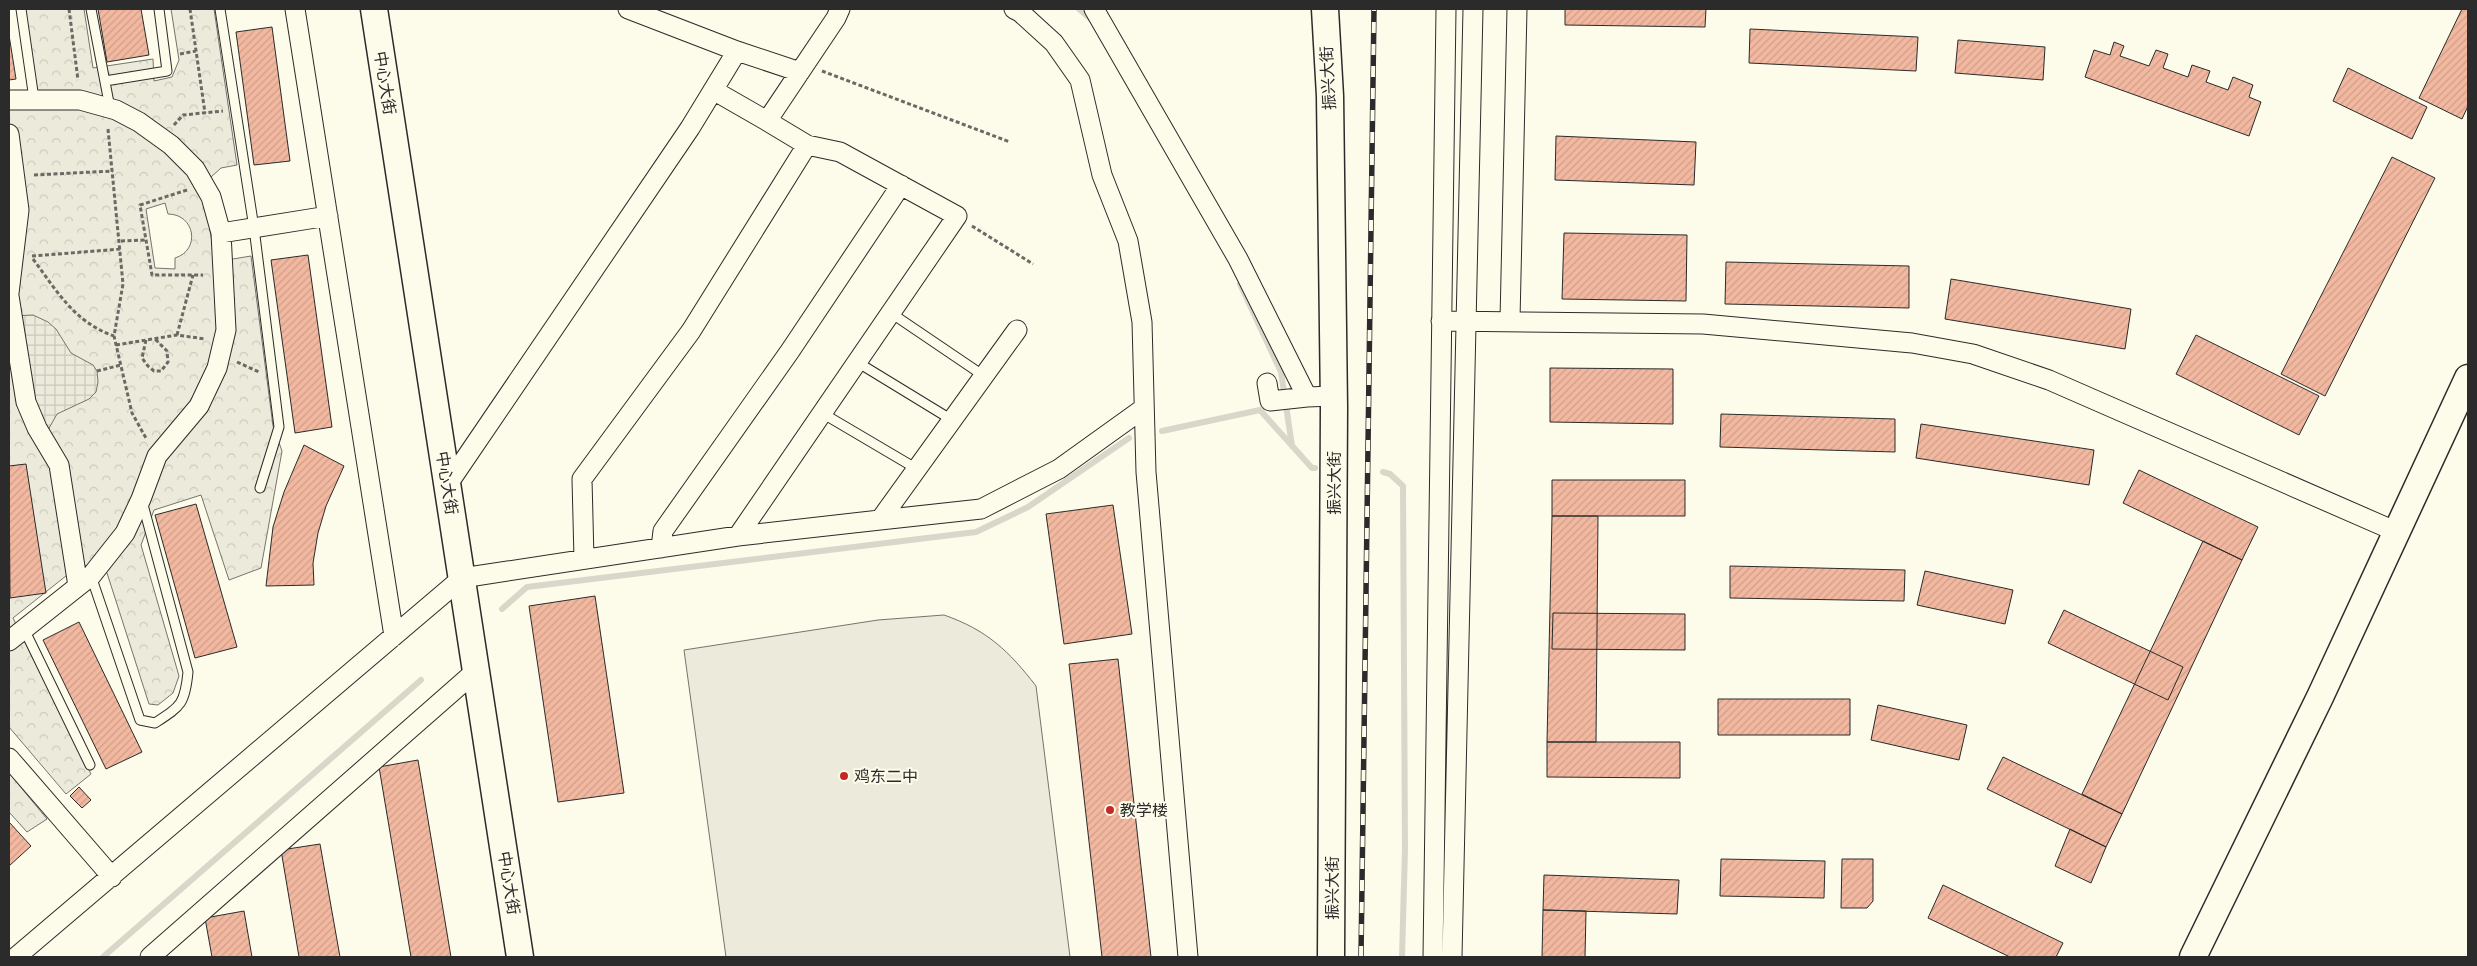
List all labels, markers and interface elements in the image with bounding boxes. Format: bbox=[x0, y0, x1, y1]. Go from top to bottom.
street label: 振兴大街 bbox=[1318, 46, 1338, 110]
street label: 中心大街 bbox=[372, 50, 398, 116]
street label: 中心大街 bbox=[434, 450, 460, 516]
street label: 振兴大街 bbox=[1326, 451, 1343, 515]
place label: 鸡东二中 bbox=[854, 768, 918, 785]
marker: 鸡东二中 bbox=[838, 770, 850, 782]
place label: 教学楼 bbox=[1120, 802, 1168, 819]
marker: 教学楼 bbox=[1104, 804, 1116, 816]
street label: 中心大街 bbox=[496, 850, 522, 916]
street label: 振兴大街 bbox=[1324, 856, 1341, 920]

